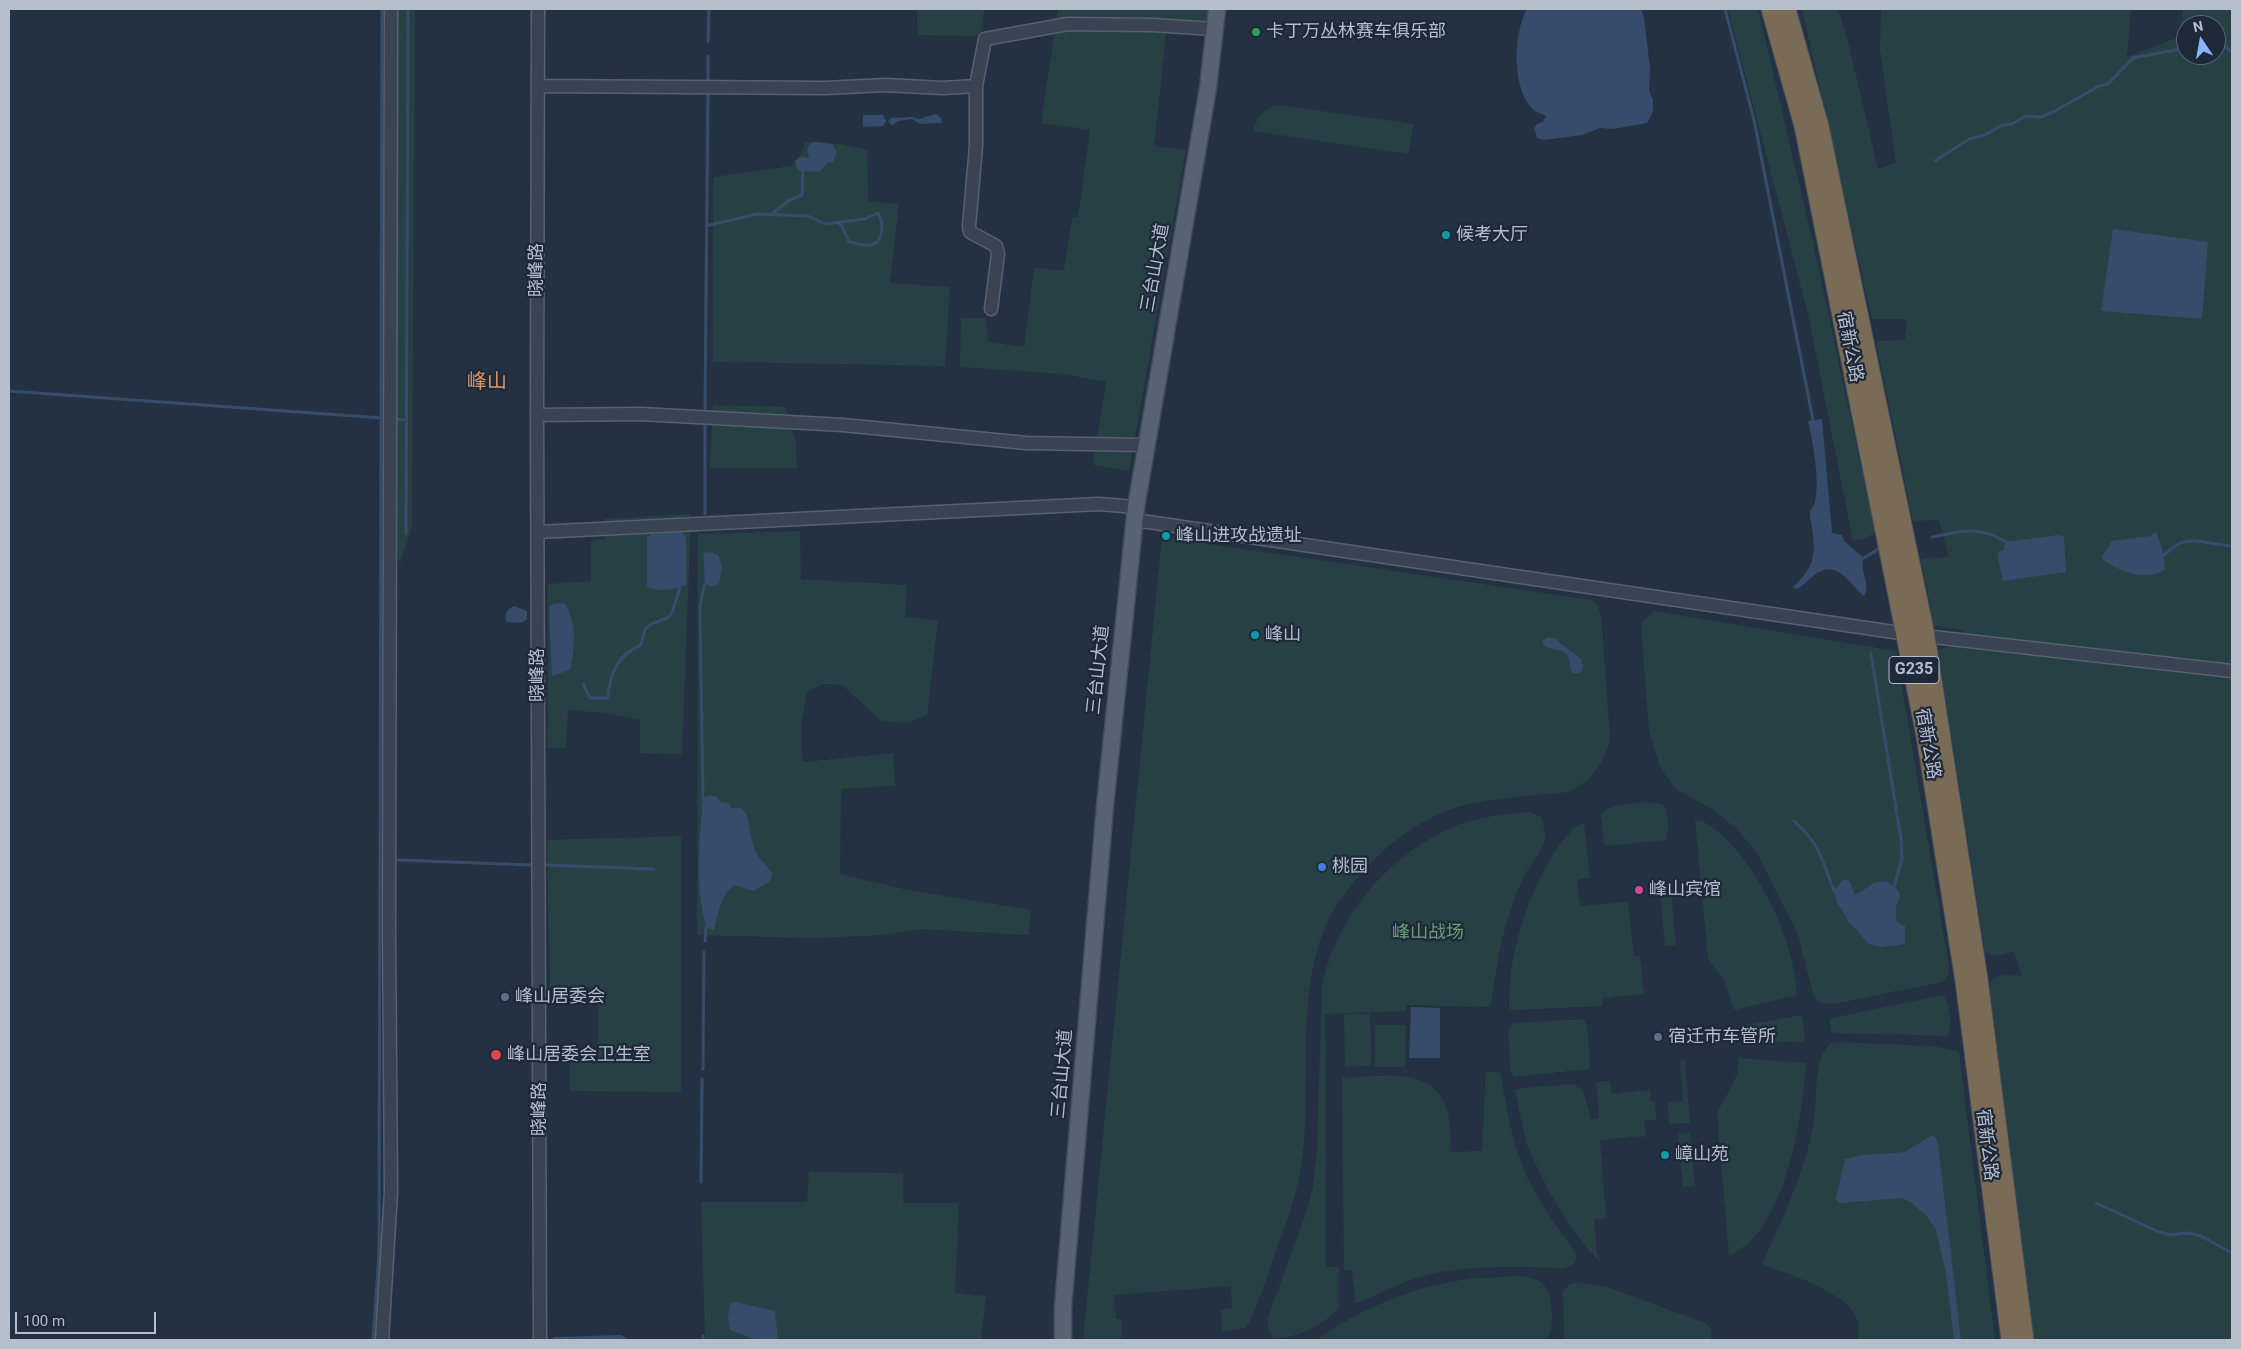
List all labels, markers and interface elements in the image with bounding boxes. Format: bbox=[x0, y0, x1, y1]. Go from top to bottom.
north arrow bbox=[2176, 15, 2226, 65]
text: N bbox=[2192, 17, 2205, 35]
place label: 卡丁万丛林赛车俱乐部 bbox=[1266, 21, 1446, 43]
marker: 卡丁万丛林赛车俱乐部 bbox=[1250, 26, 1262, 38]
street label: 三台山大道 bbox=[1138, 222, 1174, 314]
place label: 候考大厅 bbox=[1456, 224, 1528, 246]
marker: 候考大厅 bbox=[1440, 229, 1452, 241]
street label: 晓峰路 bbox=[526, 243, 548, 297]
street label: 宿新公路 bbox=[1832, 310, 1866, 384]
district label: 峰山 bbox=[467, 371, 507, 395]
place label: 峰山进攻战遗址 bbox=[1176, 525, 1302, 547]
marker: 峰山进攻战遗址 bbox=[1160, 530, 1172, 542]
street label: 三台山大道 bbox=[1084, 624, 1114, 716]
place label: 峰山 bbox=[1265, 624, 1301, 646]
marker: 峰山 bbox=[1249, 629, 1261, 641]
street label: 晓峰路 bbox=[527, 648, 549, 702]
road number: G235 bbox=[1889, 656, 1939, 684]
street label: 宿新公路 bbox=[1910, 707, 1944, 781]
place label: 桃园 bbox=[1332, 856, 1368, 878]
marker: 桃园 bbox=[1316, 861, 1328, 873]
place label: 峰山宾馆 bbox=[1649, 879, 1721, 901]
marker: 峰山宾馆 bbox=[1633, 884, 1645, 896]
park label: 峰山战场 bbox=[1392, 922, 1464, 944]
place label: 峰山居委会 bbox=[515, 986, 605, 1008]
marker: 峰山居委会 bbox=[499, 991, 511, 1003]
place label: 宿迁市车管所 bbox=[1668, 1026, 1776, 1048]
street label: 三台山大道 bbox=[1048, 1028, 1078, 1120]
marker: 宿迁市车管所 bbox=[1652, 1031, 1664, 1043]
place label: 峰山居委会卫生室 bbox=[507, 1044, 651, 1066]
marker: 峰山居委会卫生室 bbox=[489, 1048, 503, 1062]
street label: 晓峰路 bbox=[529, 1082, 551, 1136]
street label: 宿新公路 bbox=[1971, 1108, 2001, 1182]
place label: 嶂山苑 bbox=[1675, 1144, 1729, 1166]
marker: 嶂山苑 bbox=[1659, 1149, 1671, 1161]
scale bar bbox=[18, 1302, 159, 1334]
text: 100 m bbox=[23, 1312, 65, 1330]

